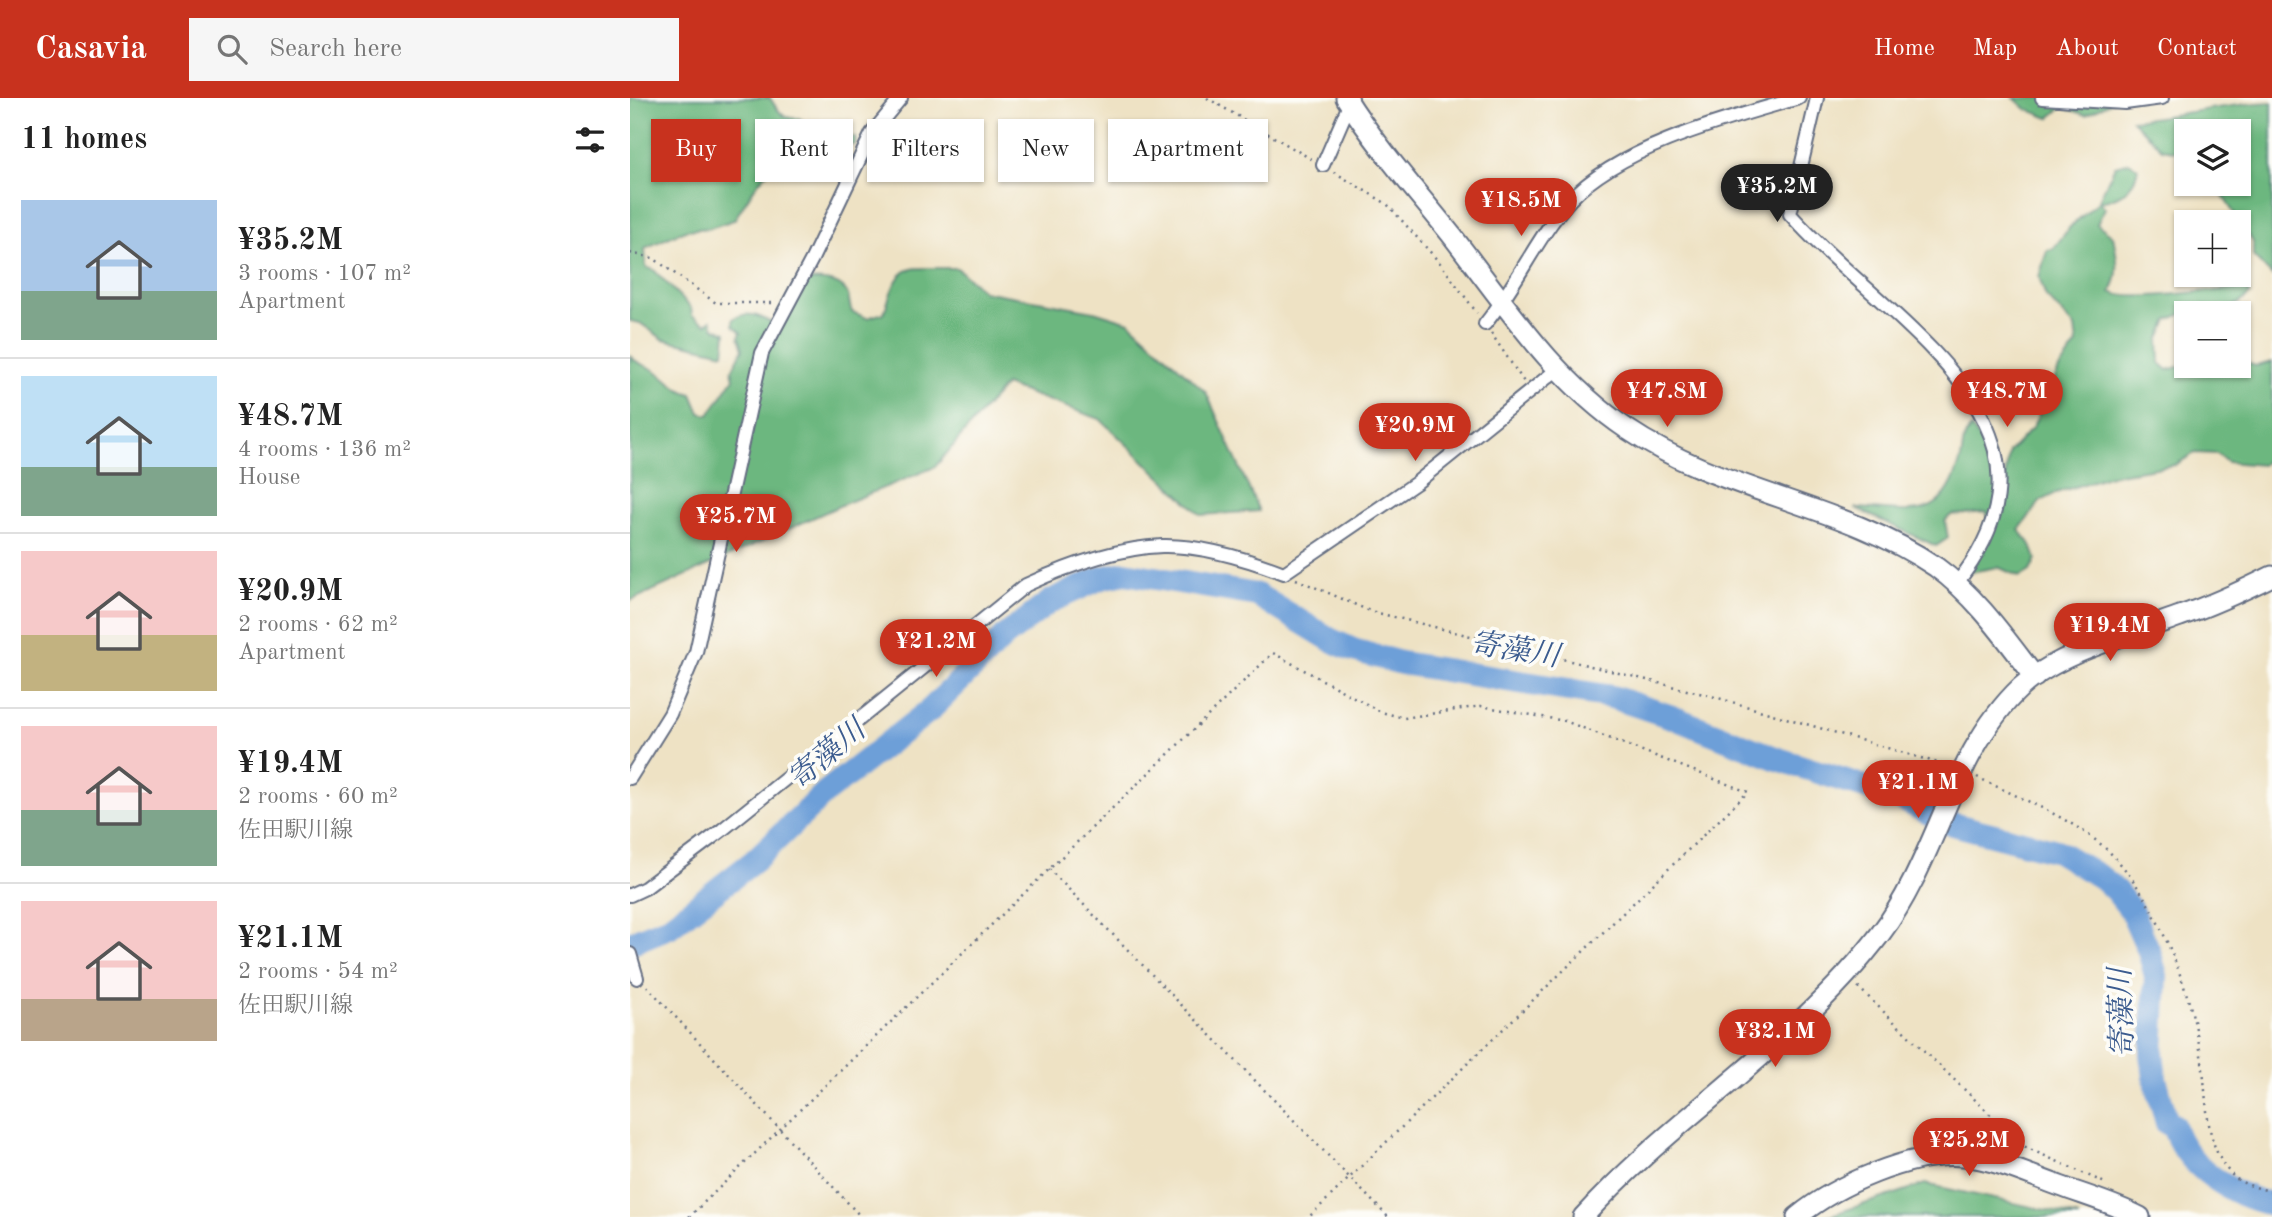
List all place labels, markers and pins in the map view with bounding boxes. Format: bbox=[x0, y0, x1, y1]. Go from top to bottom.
pin: ¥35.2M bbox=[1720, 164, 1834, 224]
pin: ¥18.5M bbox=[1464, 178, 1578, 238]
pin: ¥47.8M bbox=[1610, 370, 1724, 429]
pin: ¥48.7M bbox=[1950, 370, 2064, 429]
pin: ¥20.9M bbox=[1358, 404, 1472, 463]
pin: ¥25.7M bbox=[679, 494, 793, 554]
pin: ¥19.4M bbox=[2053, 603, 2167, 663]
pin: ¥21.2M bbox=[879, 620, 993, 679]
pin: ¥21.1M bbox=[1861, 760, 1975, 820]
pin: ¥32.1M bbox=[1718, 1010, 1832, 1069]
pin: ¥25.2M bbox=[1912, 1118, 2026, 1178]

